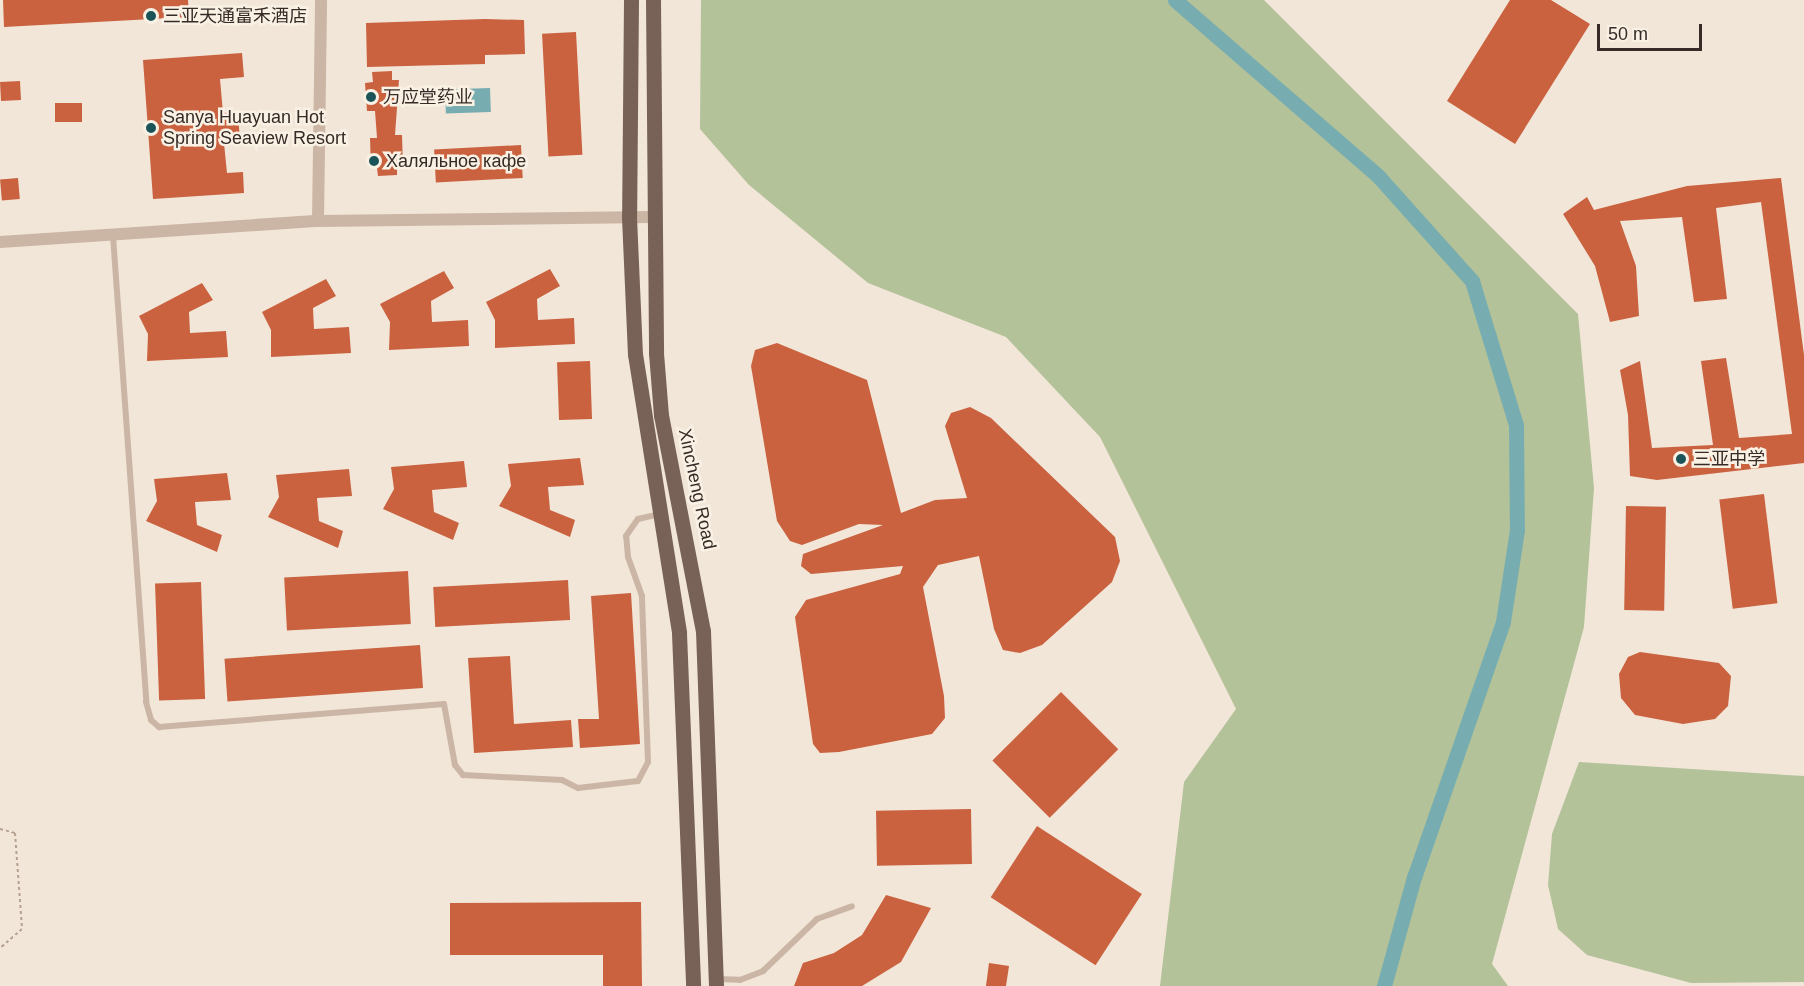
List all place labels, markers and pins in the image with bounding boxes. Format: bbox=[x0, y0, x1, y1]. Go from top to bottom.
place label: 三亚天通富禾酒店 bbox=[163, 5, 307, 27]
marker: 三亚天通富禾酒店 bbox=[144, 9, 158, 23]
place label: 万应堂药业 bbox=[383, 86, 473, 108]
marker: 万应堂药业 bbox=[364, 90, 378, 104]
place label: Sanya Huayuan Hot Spring Seaview Resort bbox=[163, 107, 346, 150]
marker: Sanya Huayuan Hot Spring Seaview Resort bbox=[144, 121, 158, 135]
place label: Халяльное кафе bbox=[386, 150, 526, 172]
marker: Халяльное кафе bbox=[367, 154, 381, 168]
place label: 三亚中学 bbox=[1693, 448, 1765, 470]
marker: 三亚中学 bbox=[1674, 452, 1688, 466]

